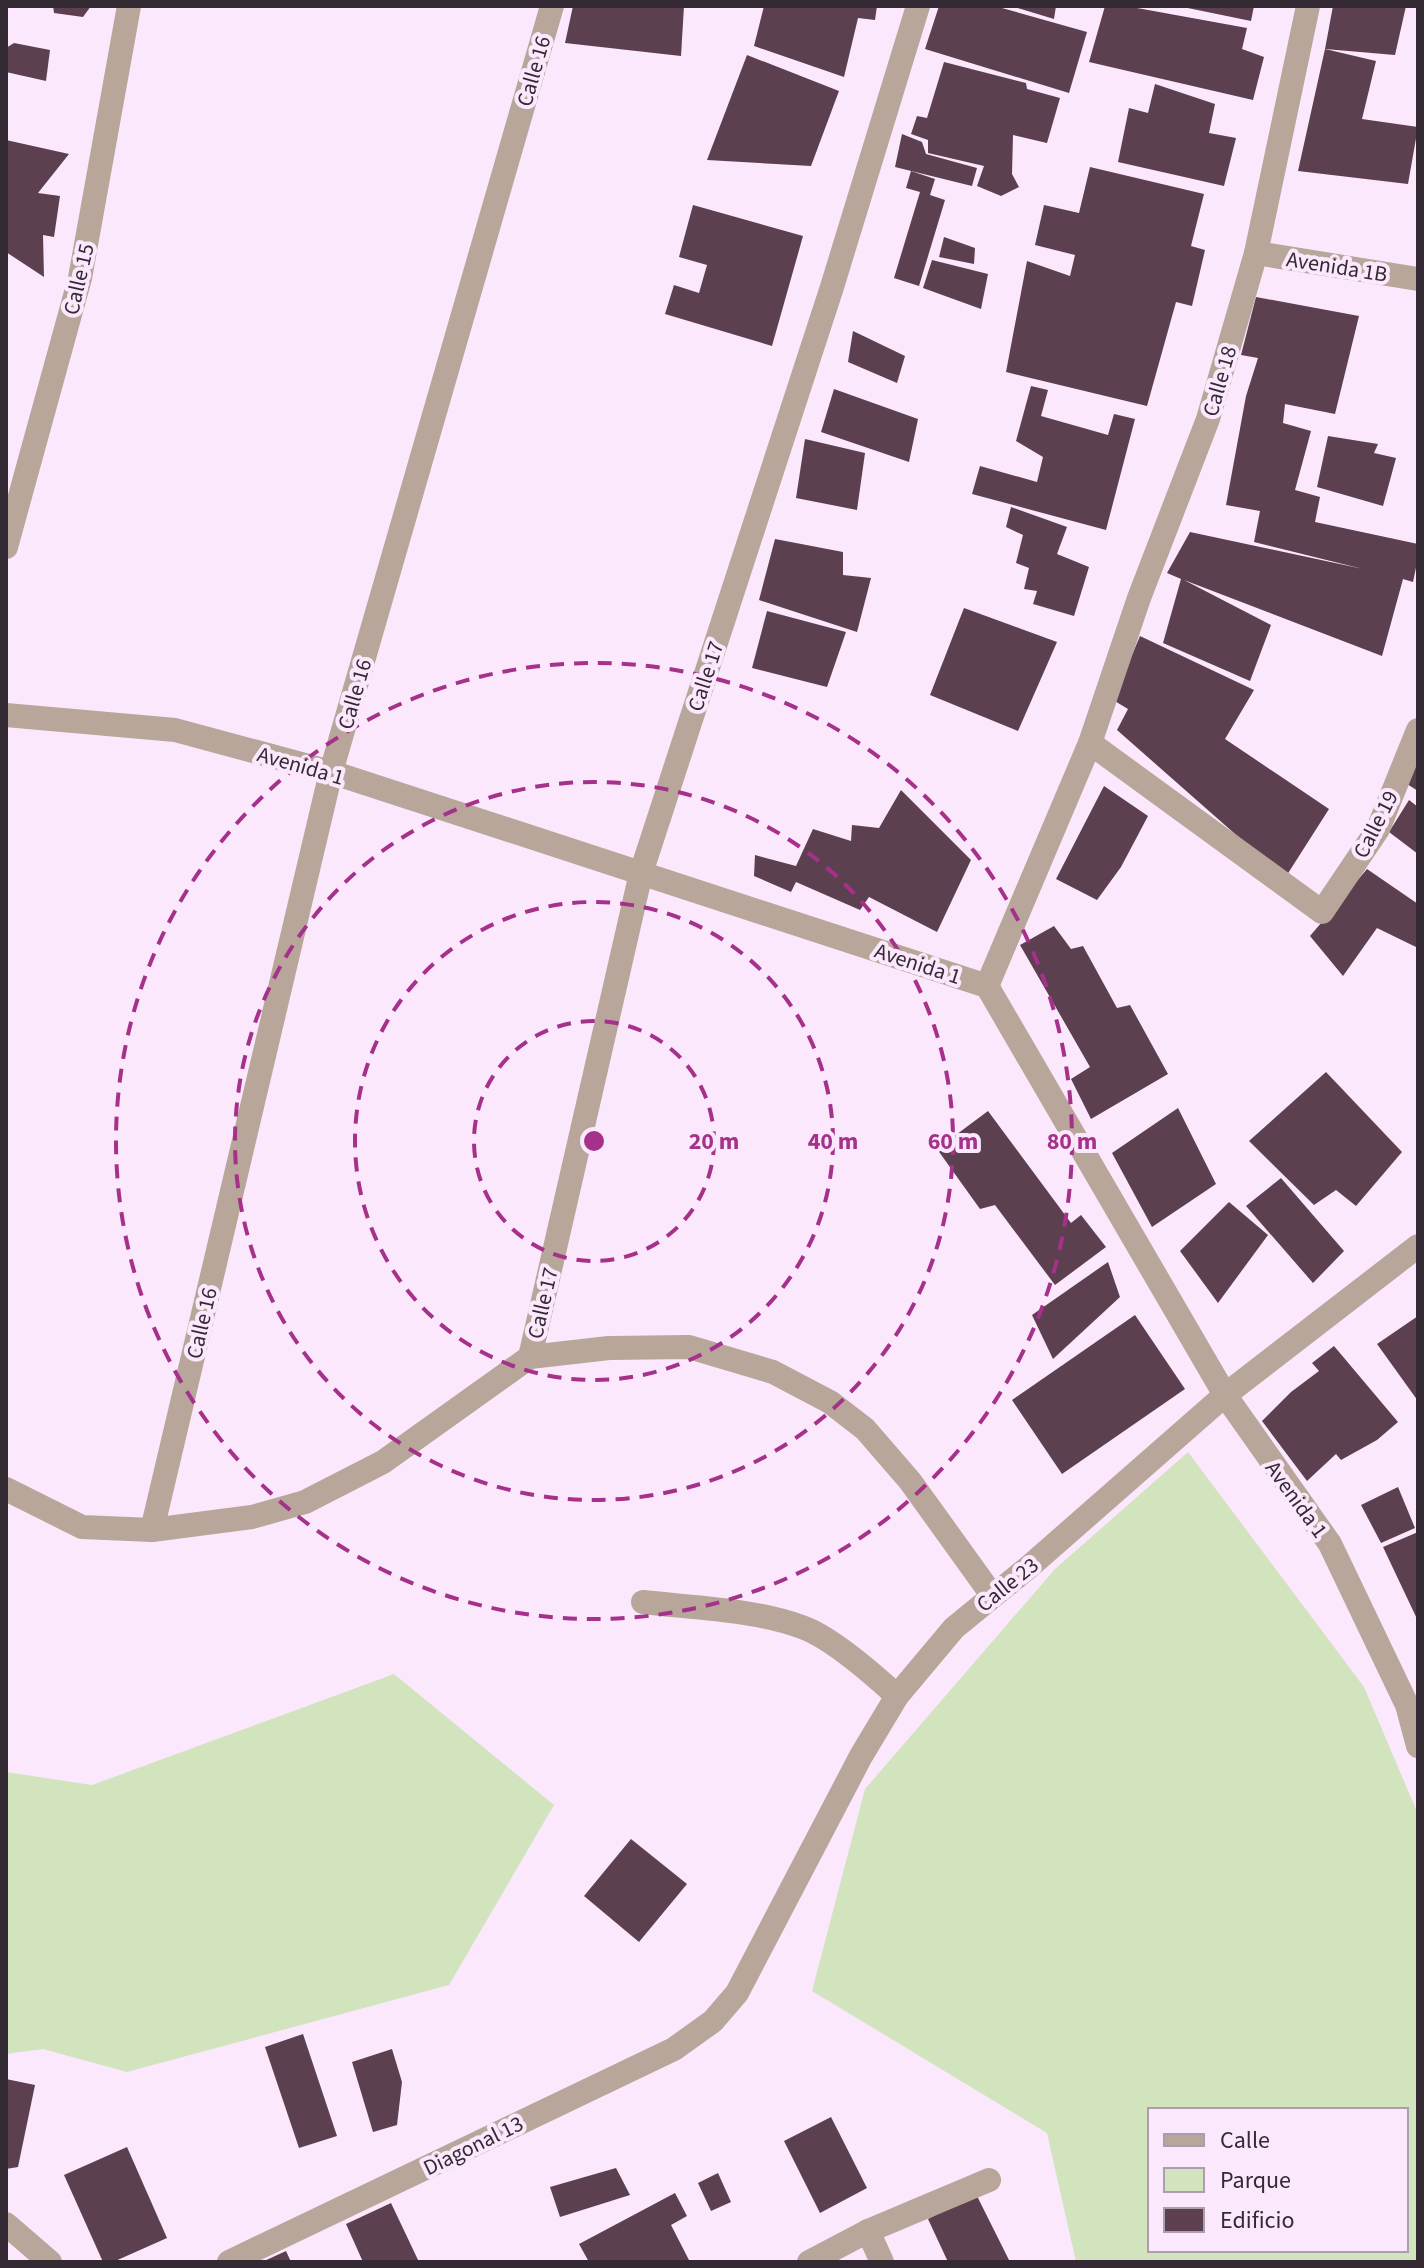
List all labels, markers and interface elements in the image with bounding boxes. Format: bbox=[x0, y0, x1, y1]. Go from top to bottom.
street label: Calle 16 bbox=[509, 32, 559, 110]
street label: Calle 15 bbox=[55, 241, 103, 318]
street label: Avenida 1B bbox=[1284, 243, 1390, 291]
street label: Calle 18 bbox=[1195, 342, 1245, 420]
street label: Calle 17 bbox=[680, 637, 732, 716]
street label: Calle 16 bbox=[330, 655, 380, 733]
street label: Avenida 1 bbox=[254, 738, 348, 794]
street label: Calle 19 bbox=[1345, 785, 1407, 864]
street label: Avenida 1 bbox=[870, 935, 965, 993]
text: 20 m bbox=[689, 1124, 739, 1159]
text: 40 m bbox=[808, 1124, 858, 1159]
text: 60 m bbox=[928, 1124, 978, 1159]
text: 80 m bbox=[1047, 1124, 1097, 1159]
centre of rings bbox=[580, 1127, 608, 1155]
street label: Calle 17 bbox=[519, 1264, 567, 1342]
street label: Calle 16 bbox=[178, 1284, 226, 1362]
street label: Avenida 1 bbox=[1257, 1454, 1335, 1545]
street label: Calle 23 bbox=[970, 1550, 1046, 1620]
street label: Diagonal 13 bbox=[418, 2108, 529, 2184]
legend bbox=[1148, 2108, 1408, 2252]
text: Calle bbox=[1220, 2123, 1270, 2158]
text: Parque bbox=[1220, 2163, 1291, 2198]
text: Edificio bbox=[1220, 2203, 1294, 2238]

